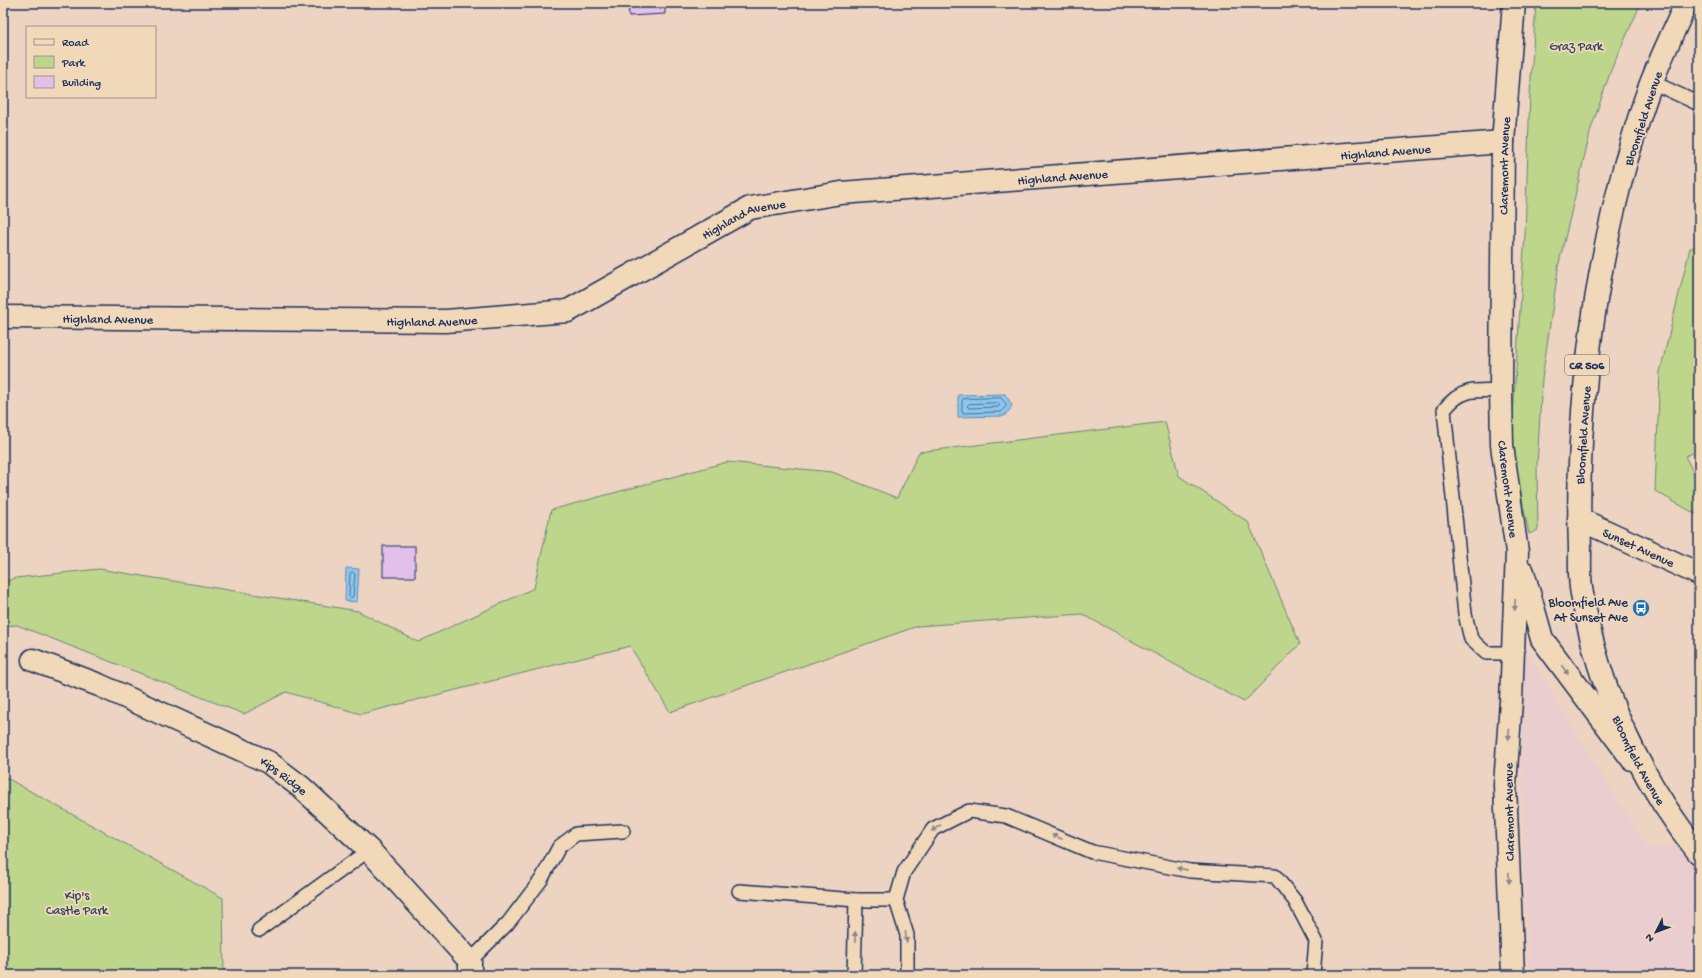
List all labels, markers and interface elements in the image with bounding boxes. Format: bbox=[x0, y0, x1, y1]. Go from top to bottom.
legend bbox=[26, 26, 156, 98]
text: Road bbox=[62, 37, 89, 51]
park label: Graz Park bbox=[1549, 40, 1604, 55]
text: Park bbox=[61, 57, 87, 71]
street label: Bloomfield Avenue bbox=[1622, 69, 1667, 169]
text: Building bbox=[61, 77, 101, 91]
street label: Claremont Avenue bbox=[1497, 116, 1515, 215]
street label: Highland Avenue bbox=[1340, 143, 1432, 165]
street label: Highland Avenue bbox=[1017, 167, 1109, 189]
street label: Highland Avenue bbox=[700, 197, 787, 244]
street label: Highland Avenue bbox=[63, 313, 154, 328]
street label: Highland Avenue bbox=[387, 313, 478, 331]
road number: CR 506 bbox=[1565, 355, 1609, 375]
street label: Bloomfield Avenue bbox=[1574, 385, 1595, 486]
street label: Claremont Avenue bbox=[1493, 440, 1520, 539]
street label: Sunset Avenue bbox=[1600, 526, 1677, 572]
place label: Bloomfield Ave At Sunset Ave bbox=[1548, 596, 1628, 626]
one-way arrow bbox=[1512, 598, 1518, 611]
bus stop icon: Bloomfield Ave At Sunset Ave bbox=[1631, 598, 1651, 618]
one-way arrow bbox=[1561, 665, 1569, 675]
street label: Bloomfield Avenue bbox=[1608, 713, 1667, 809]
one-way arrow bbox=[1505, 728, 1512, 740]
street label: Kips Ridge bbox=[257, 754, 310, 799]
street label: Claremont Avenue bbox=[1502, 763, 1519, 861]
one-way arrow bbox=[931, 824, 942, 832]
one-way arrow bbox=[1050, 834, 1062, 840]
one-way arrow bbox=[1176, 866, 1188, 872]
one-way arrow bbox=[1506, 872, 1512, 885]
park label: Kip's Castle Park bbox=[46, 889, 109, 919]
north arrow bbox=[1636, 912, 1676, 952]
one-way arrow bbox=[852, 930, 858, 943]
one-way arrow bbox=[903, 931, 910, 943]
text: N bbox=[1643, 931, 1657, 944]

